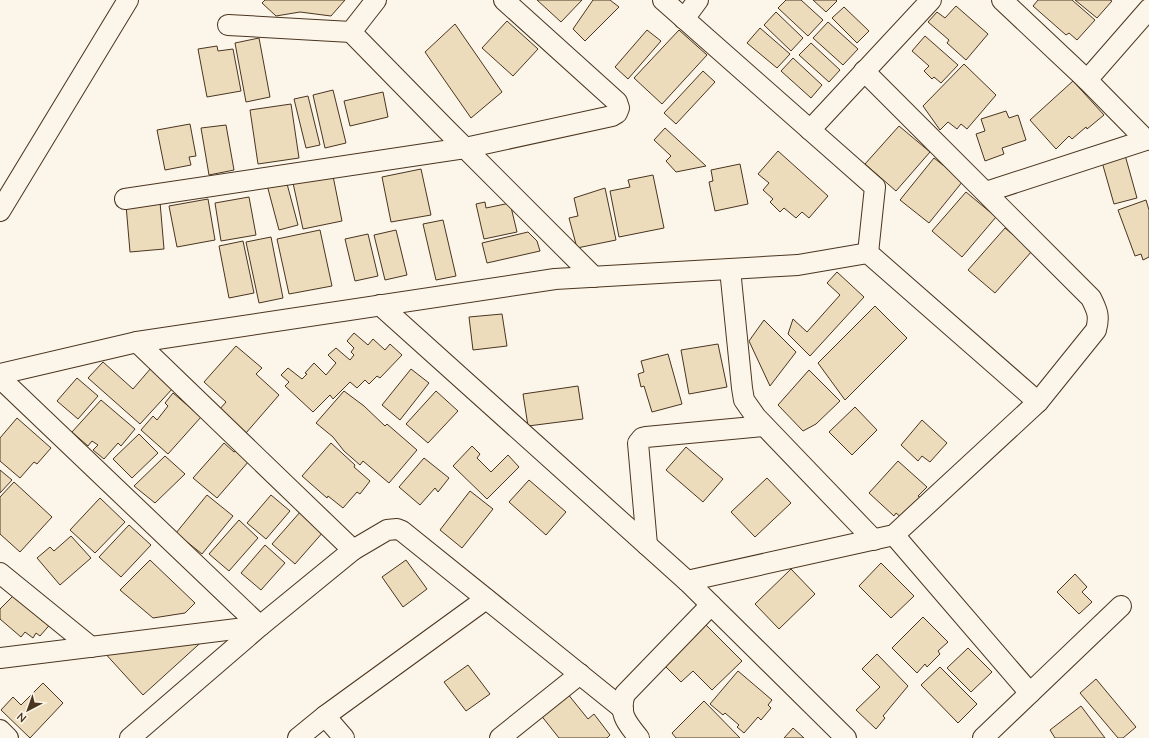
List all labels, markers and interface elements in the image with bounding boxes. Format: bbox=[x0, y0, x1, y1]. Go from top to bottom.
north arrow bbox=[8, 690, 48, 730]
text: N bbox=[14, 709, 30, 726]

